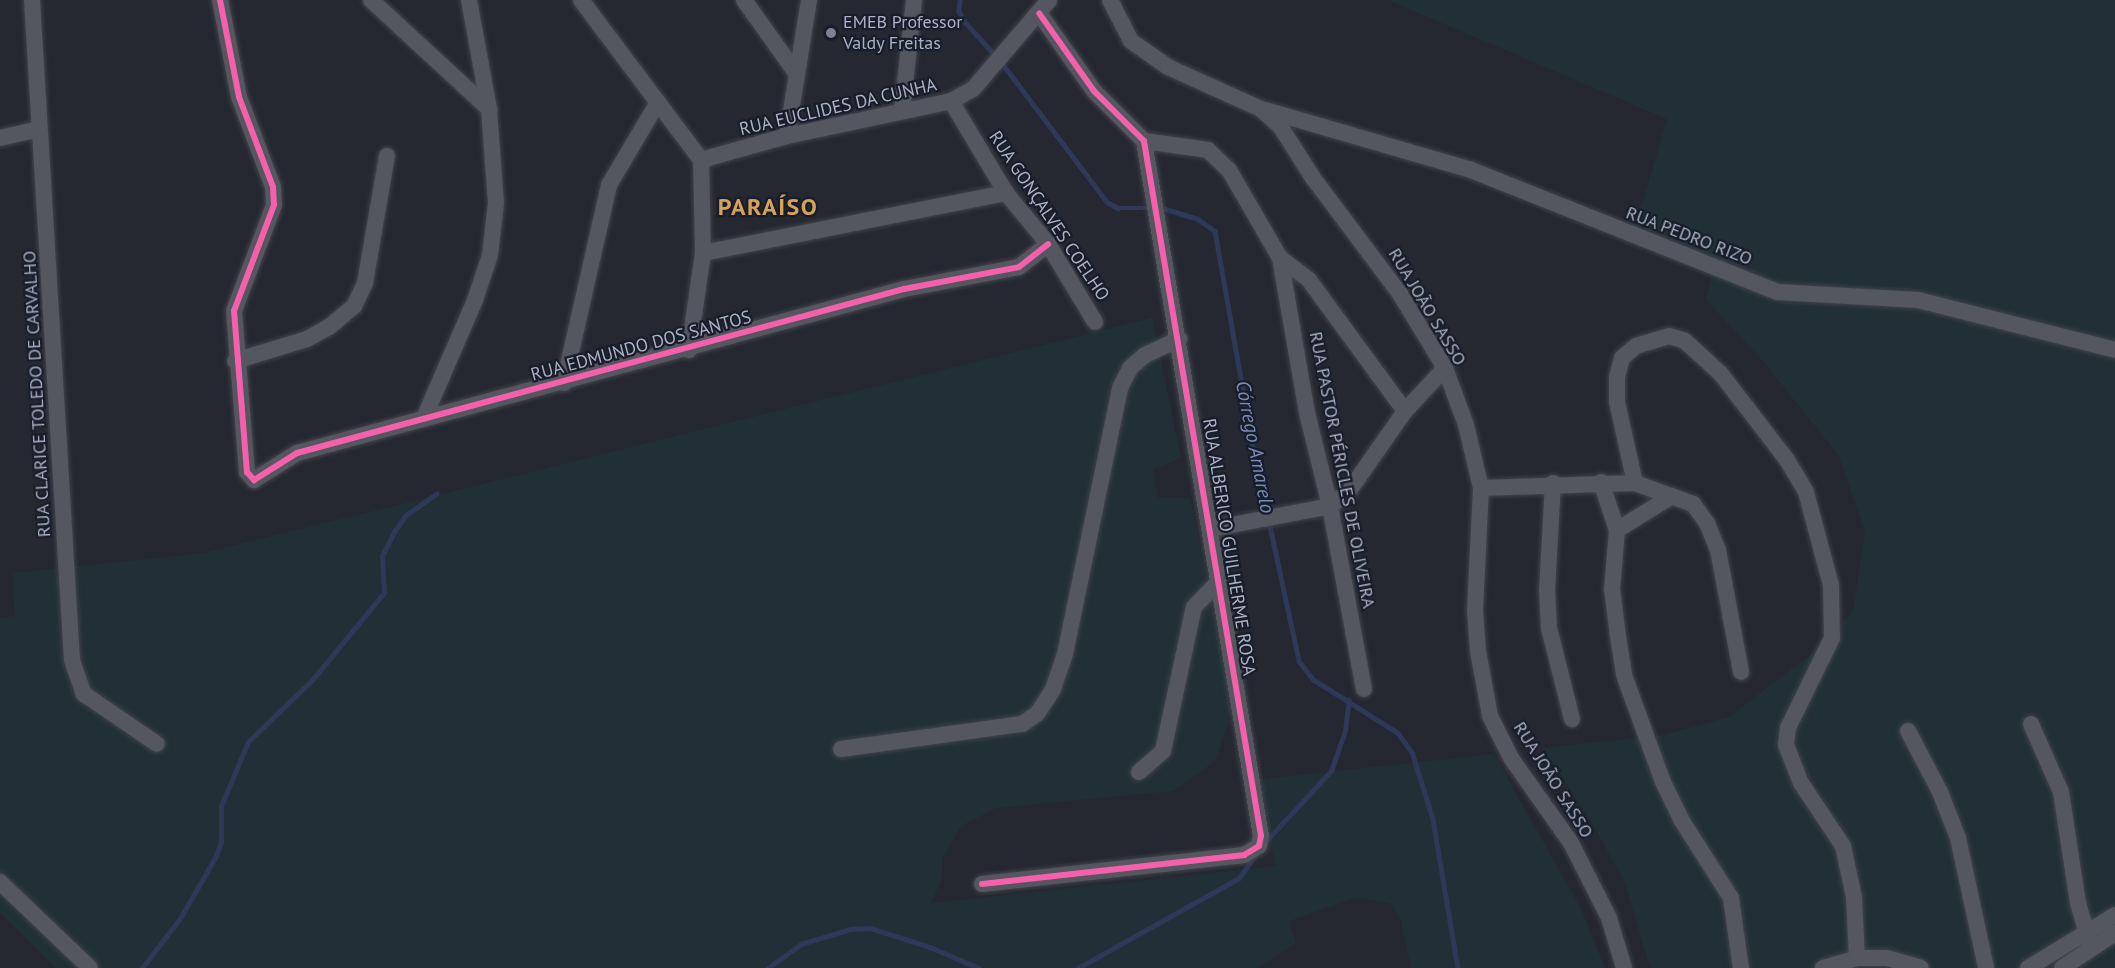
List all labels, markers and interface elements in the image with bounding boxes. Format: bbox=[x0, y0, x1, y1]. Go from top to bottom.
place label: EMEB Professor Valdy Freitas bbox=[843, 12, 962, 54]
marker: EMEB Professor Valdy Freitas bbox=[824, 26, 838, 40]
street label: RUA EUCLIDES DA CUNHA bbox=[737, 74, 939, 140]
street label: RUA GONÇALVES COELHO bbox=[984, 127, 1114, 305]
district label: PARAÍSO bbox=[718, 193, 818, 221]
street label: RUA PEDRO RIZO bbox=[1623, 202, 1755, 270]
street label: RUA JOÃO SASSO bbox=[1383, 244, 1471, 370]
street label: RUA CLARICE TOLEDO DE CARVALHO bbox=[19, 250, 55, 538]
street label: RUA EDMUNDO DOS SANTOS bbox=[528, 306, 754, 386]
street label: RUA PASTOR PÉRICLES DE OLIVEIRA bbox=[1304, 330, 1380, 610]
water label: Córrego Amarelo bbox=[1230, 378, 1280, 516]
street label: RUA ALBERICO GUILHERME ROSA bbox=[1198, 416, 1260, 678]
street label: RUA JOÃO SASSO bbox=[1508, 718, 1598, 842]

